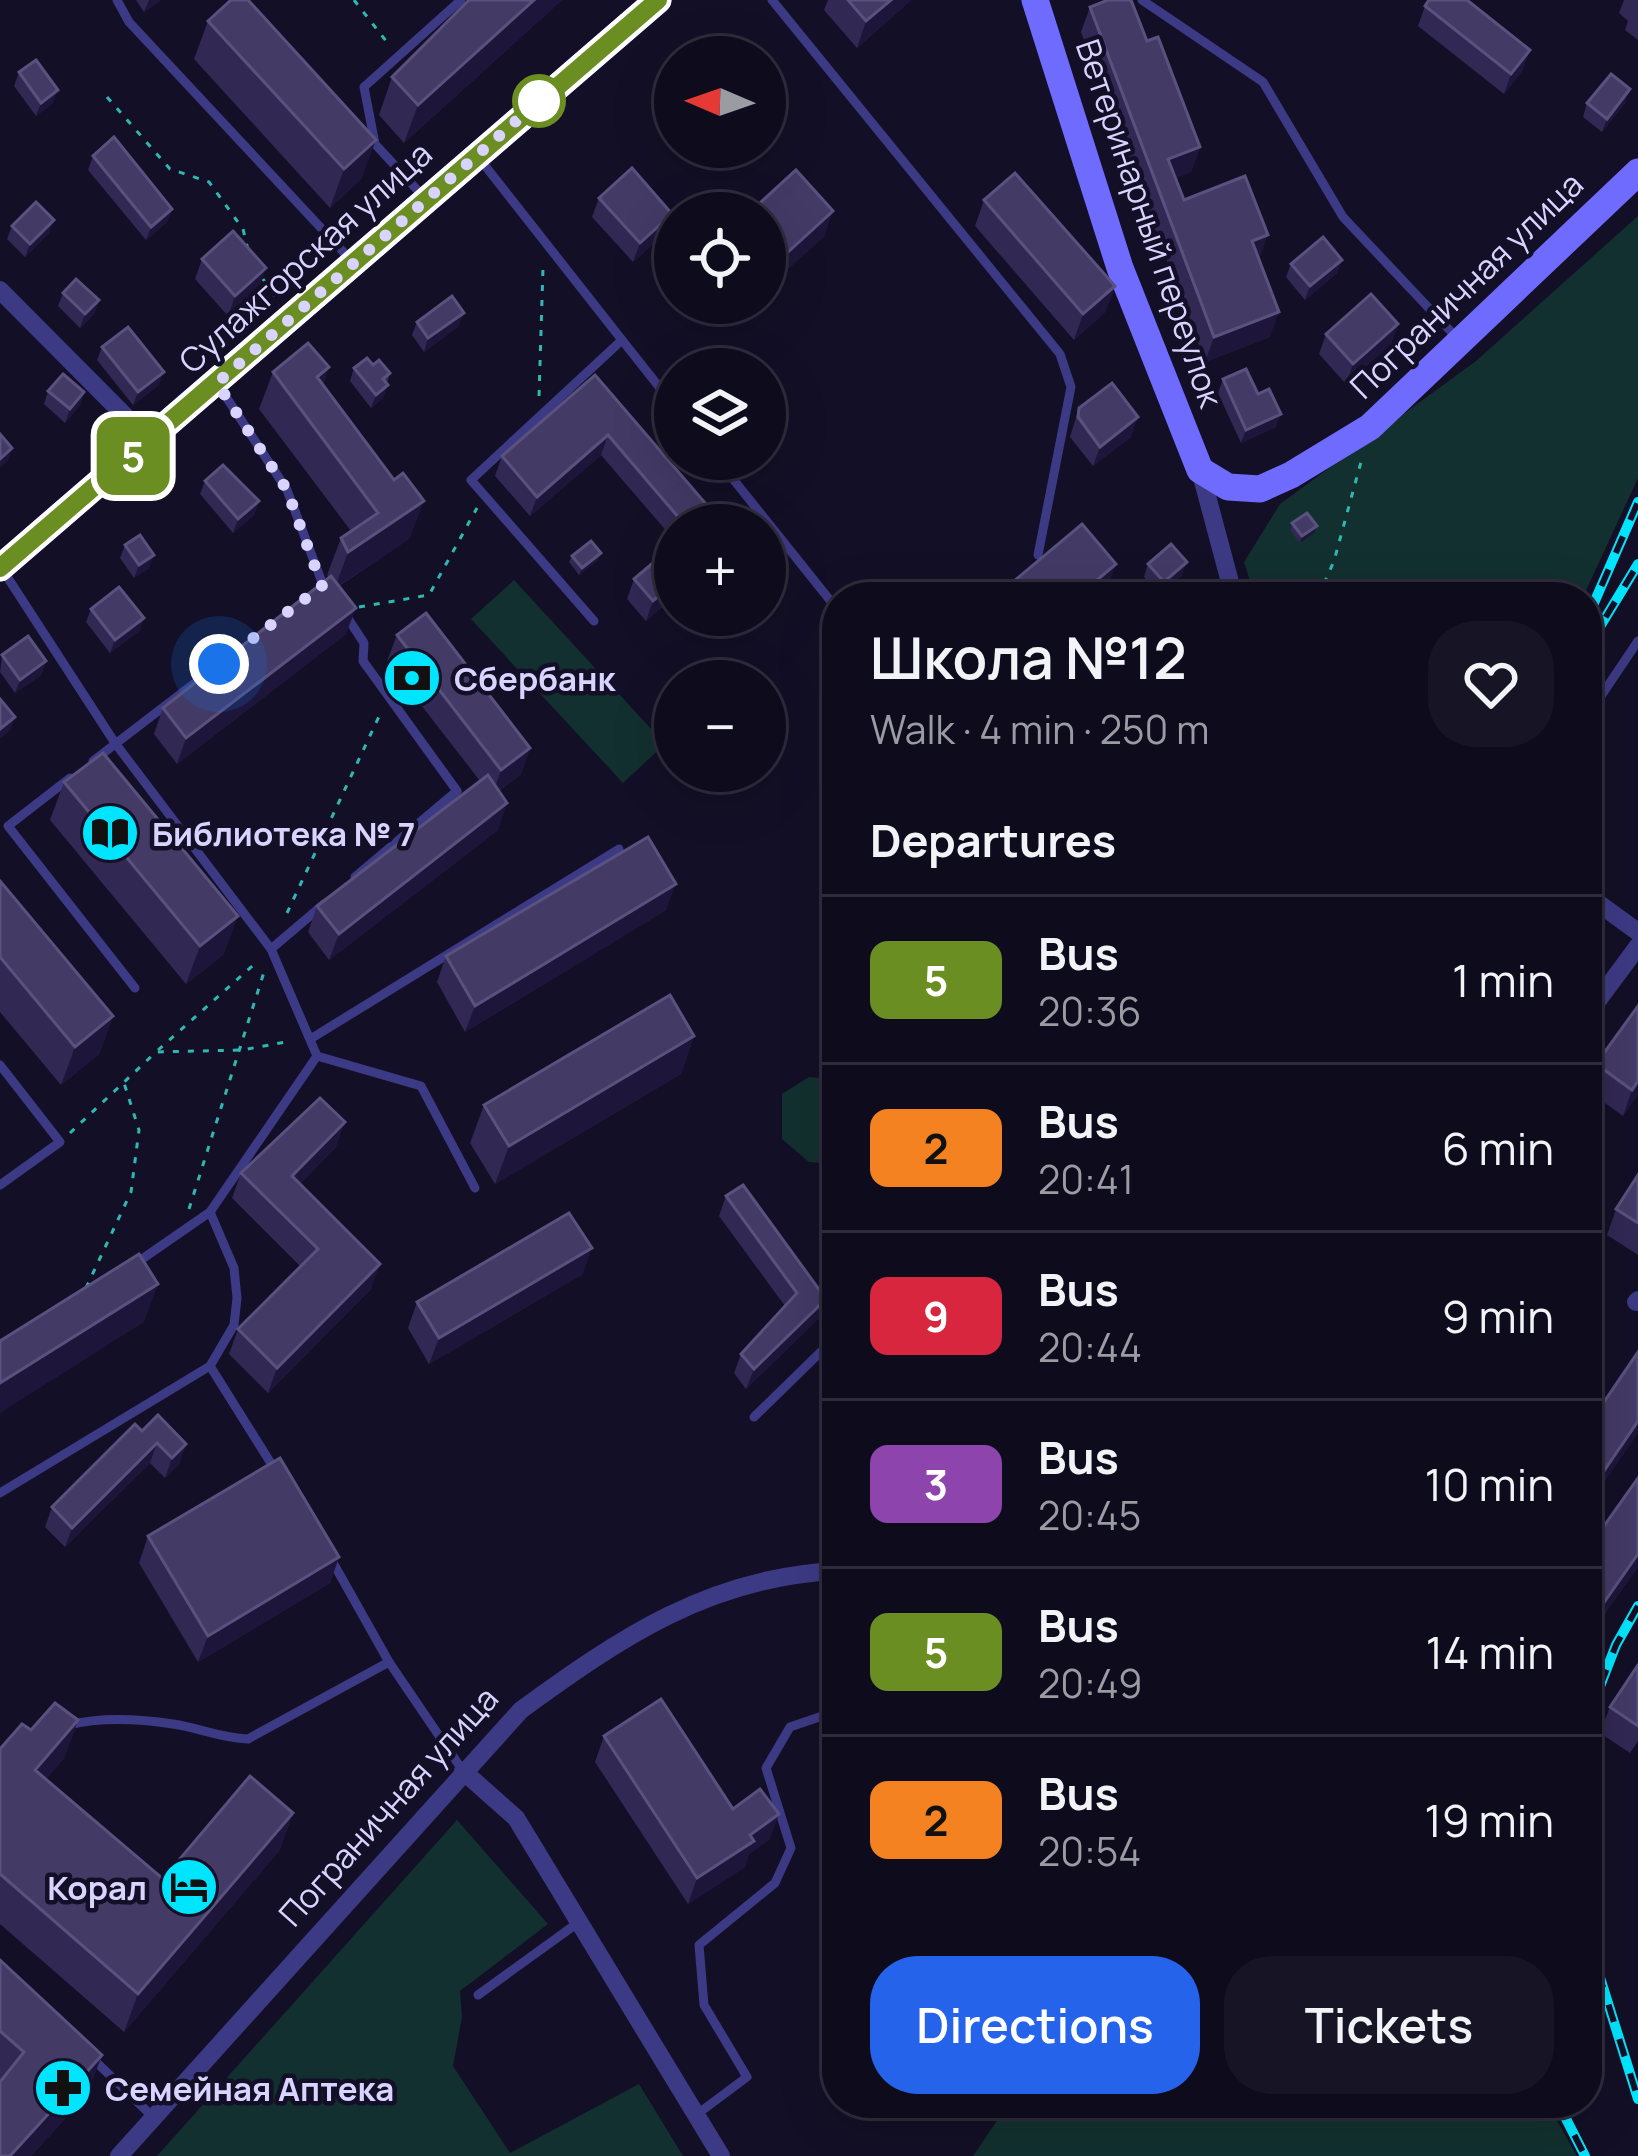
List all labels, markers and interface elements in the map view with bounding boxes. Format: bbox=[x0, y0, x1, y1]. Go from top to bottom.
street label: Ветеринарный переулок bbox=[1066, 33, 1235, 414]
north arrow bbox=[654, 36, 786, 168]
map controls bbox=[654, 36, 786, 792]
unlabelled marker bbox=[514, 76, 564, 126]
street label: Сулажгорская улица bbox=[169, 131, 441, 383]
street label: Пограничная улица bbox=[1340, 162, 1592, 408]
button: locate bbox=[654, 192, 786, 324]
button: layers bbox=[654, 348, 786, 480]
line badge: 5 bbox=[94, 417, 172, 495]
text: 5 bbox=[121, 427, 145, 485]
button: + bbox=[654, 504, 786, 636]
text: Школа №12 bbox=[870, 618, 1187, 696]
button: heart bbox=[1428, 621, 1554, 747]
your location bbox=[189, 634, 249, 694]
bank icon: Сбербанк bbox=[381, 647, 443, 709]
place label: Сбербанк bbox=[454, 656, 617, 701]
button: − bbox=[654, 660, 786, 792]
text: Walk · 4 min · 250 m bbox=[870, 702, 1209, 756]
library icon: Библиотека № 7 bbox=[79, 802, 141, 864]
text: Departures bbox=[870, 809, 1116, 871]
place label: Библиотека № 7 bbox=[152, 811, 415, 856]
text: Bus bbox=[1038, 922, 1119, 984]
text: 1 min bbox=[1452, 949, 1554, 1011]
text: 5 bbox=[924, 951, 948, 1009]
text: 20:36 bbox=[1038, 984, 1141, 1038]
text: Bus bbox=[1038, 1090, 1119, 1152]
text: 6 min bbox=[1442, 1117, 1554, 1179]
text: 2 bbox=[923, 1119, 949, 1177]
text: 20:41 bbox=[1038, 1152, 1134, 1206]
text: Bus bbox=[1038, 1258, 1119, 1320]
text: 9 min bbox=[1442, 1285, 1554, 1347]
text: 9 bbox=[923, 1287, 949, 1345]
text: 20:44 bbox=[1038, 1320, 1142, 1374]
text: Bus bbox=[1038, 1426, 1119, 1488]
text: 10 min bbox=[1425, 1453, 1554, 1515]
text: 3 bbox=[924, 1455, 948, 1513]
text: 20:45 bbox=[1038, 1488, 1141, 1542]
text: Bus bbox=[1038, 1594, 1119, 1656]
text: 14 min bbox=[1426, 1621, 1554, 1683]
text: 5 bbox=[924, 1623, 948, 1681]
text: 20:49 bbox=[1038, 1656, 1142, 1710]
street label: Пограничная улица bbox=[268, 1677, 508, 1935]
text: Bus bbox=[1038, 1762, 1119, 1824]
text: 19 min bbox=[1424, 1789, 1554, 1851]
text: 2 bbox=[923, 1791, 949, 1849]
text: 20:54 bbox=[1038, 1824, 1141, 1878]
hotel icon: Корал bbox=[158, 1856, 220, 1918]
place label: Корал bbox=[47, 1865, 147, 1910]
button: Directions bbox=[870, 1956, 1200, 2094]
button: Tickets bbox=[1224, 1956, 1554, 2094]
pharmacy icon: Семейная Аптека bbox=[32, 2057, 94, 2119]
place label: Семейная Аптека bbox=[105, 2066, 394, 2111]

